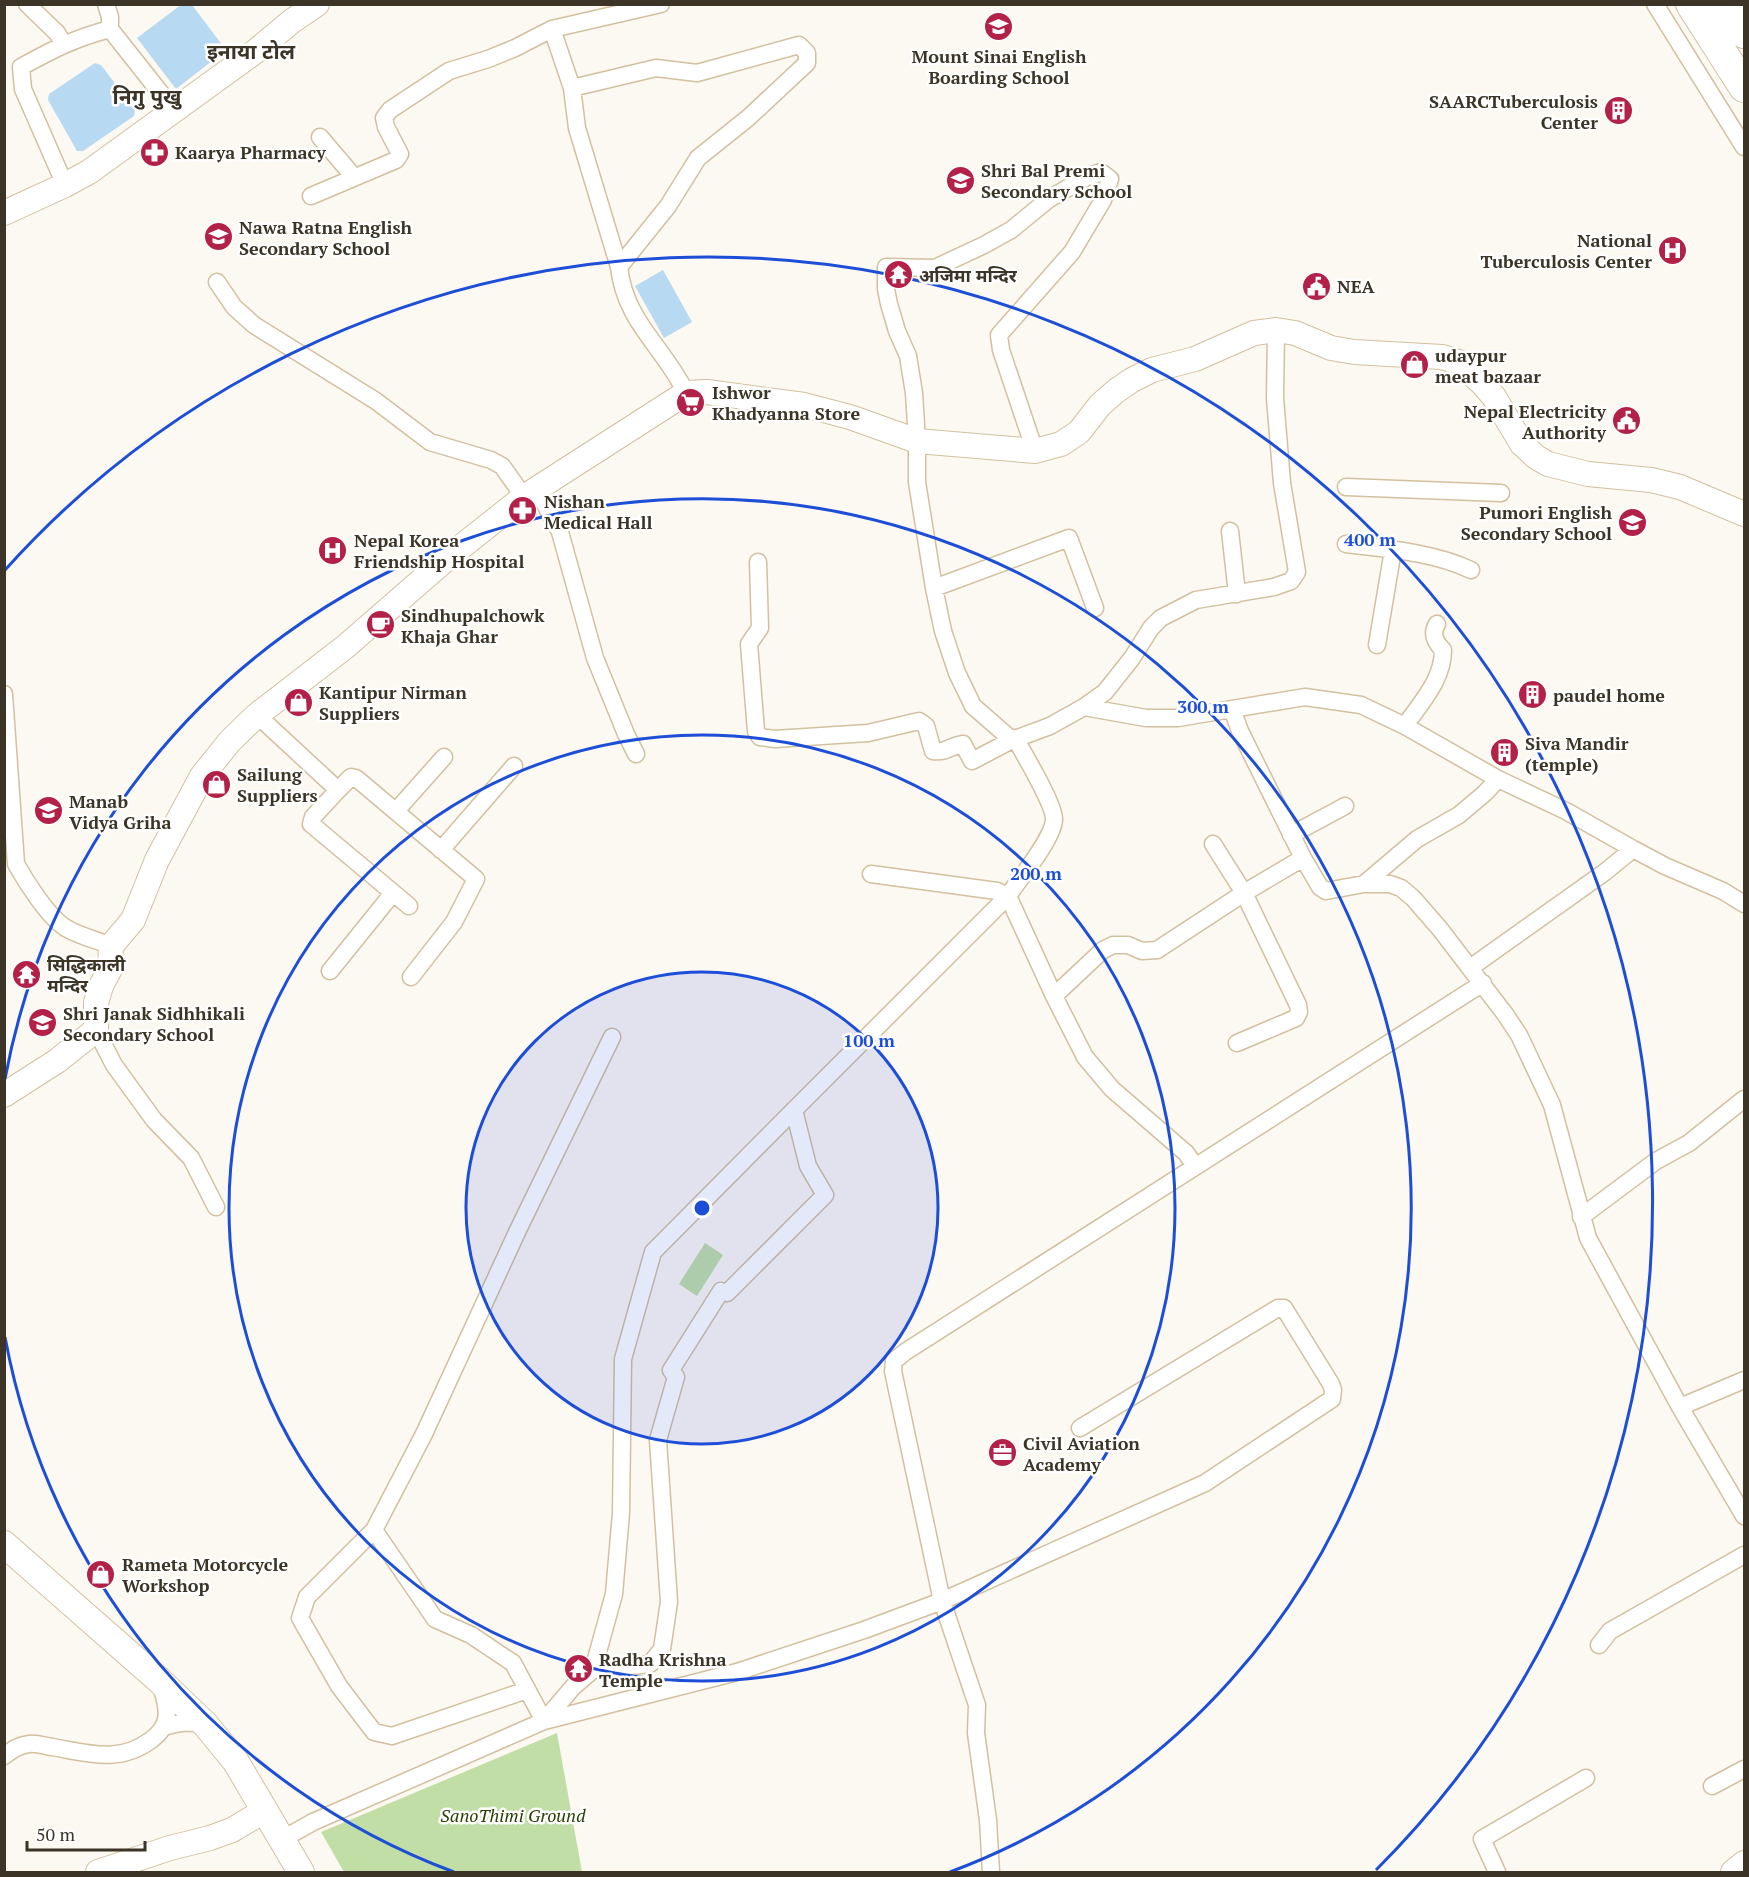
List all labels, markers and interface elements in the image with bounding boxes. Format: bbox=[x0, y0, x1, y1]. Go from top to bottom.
school or university icon: Mount Sinai English Boarding School bbox=[983, 11, 1015, 43]
district label: इनाया टोल bbox=[207, 37, 296, 65]
place label: Mount Sinai English Boarding School bbox=[912, 44, 1087, 89]
district label: निगु पुखु bbox=[112, 82, 183, 110]
place label: SAARCTuberculosis Center bbox=[1429, 89, 1598, 134]
building icon: SAARCTuberculosis Center bbox=[1603, 95, 1635, 127]
pharmacy icon: Kaarya Pharmacy bbox=[138, 136, 170, 168]
place label: Kaarya Pharmacy bbox=[175, 140, 326, 164]
place label: Shri Bal Premi Secondary School bbox=[981, 158, 1132, 203]
school or university icon: Shri Bal Premi Secondary School bbox=[944, 164, 976, 196]
place label: Nawa Ratna English Secondary School bbox=[239, 215, 413, 260]
school or university icon: Nawa Ratna English Secondary School bbox=[202, 221, 234, 253]
place label: National Tuberculosis Center bbox=[1480, 228, 1652, 273]
hospital icon: National Tuberculosis Center bbox=[1657, 234, 1689, 266]
temple icon: अजिमा मन्दिर bbox=[882, 259, 914, 291]
place label: अजिमा मन्दिर bbox=[919, 263, 1018, 287]
public building icon: NEA bbox=[1300, 270, 1332, 302]
place label: NEA bbox=[1337, 274, 1376, 298]
place label: udaypur meat bazaar bbox=[1435, 343, 1541, 388]
shop icon: udaypur meat bazaar bbox=[1398, 349, 1430, 381]
place label: Ishwor Khadyanna Store bbox=[712, 380, 860, 425]
supermarket icon: Ishwor Khadyanna Store bbox=[675, 386, 707, 418]
place label: Nepal Electricity Authority bbox=[1464, 399, 1606, 444]
public building icon: Nepal Electricity Authority bbox=[1611, 405, 1643, 437]
place label: Nishan Medical Hall bbox=[544, 489, 653, 534]
pharmacy icon: Nishan Medical Hall bbox=[507, 495, 539, 527]
place label: Pumori English Secondary School bbox=[1461, 500, 1612, 545]
school or university icon: Pumori English Secondary School bbox=[1617, 506, 1649, 538]
text: 400 m bbox=[1344, 527, 1396, 551]
place label: Nepal Korea Friendship Hospital bbox=[354, 528, 524, 573]
hospital icon: Nepal Korea Friendship Hospital bbox=[317, 534, 349, 566]
place label: Sindhupalchowk Khaja Ghar bbox=[401, 603, 545, 648]
cafe icon: Sindhupalchowk Khaja Ghar bbox=[364, 609, 396, 641]
building icon: paudel home bbox=[1516, 679, 1548, 711]
place label: Kantipur Nirman Suppliers bbox=[319, 680, 467, 725]
place label: paudel home bbox=[1553, 683, 1665, 707]
shop icon: Kantipur Nirman Suppliers bbox=[282, 686, 314, 718]
text: 300 m bbox=[1177, 694, 1229, 718]
place label: Siva Mandir (temple) bbox=[1525, 731, 1629, 776]
building icon: Siva Mandir (temple) bbox=[1488, 737, 1520, 769]
place label: Sailung Suppliers bbox=[237, 762, 318, 807]
shop icon: Sailung Suppliers bbox=[200, 768, 232, 800]
place label: Manab Vidya Griha bbox=[69, 789, 171, 834]
school or university icon: Manab Vidya Griha bbox=[32, 795, 64, 827]
text: 200 m bbox=[1010, 861, 1062, 885]
place label: सिद्धिकाली मन्दिर bbox=[47, 952, 126, 997]
temple icon: सिद्धिकाली मन्दिर bbox=[10, 958, 42, 990]
place label: Shri Janak Sidhhikali Secondary School bbox=[63, 1001, 245, 1046]
school or university icon: Shri Janak Sidhhikali Secondary School bbox=[26, 1007, 58, 1039]
text: 100 m bbox=[843, 1028, 895, 1052]
centre of rings bbox=[692, 1198, 712, 1218]
place label: Civil Aviation Academy bbox=[1023, 1431, 1140, 1476]
office icon: Civil Aviation Academy bbox=[986, 1437, 1018, 1469]
place label: Rameta Motorcycle Workshop bbox=[122, 1552, 289, 1597]
shop icon: Rameta Motorcycle Workshop bbox=[85, 1558, 117, 1590]
place label: Radha Krishna Temple bbox=[599, 1647, 727, 1692]
temple icon: Radha Krishna Temple bbox=[562, 1653, 594, 1685]
park label: SanoThimi Ground bbox=[440, 1803, 586, 1827]
scale bar bbox=[27, 1814, 146, 1852]
text: 50 m bbox=[36, 1822, 76, 1846]

